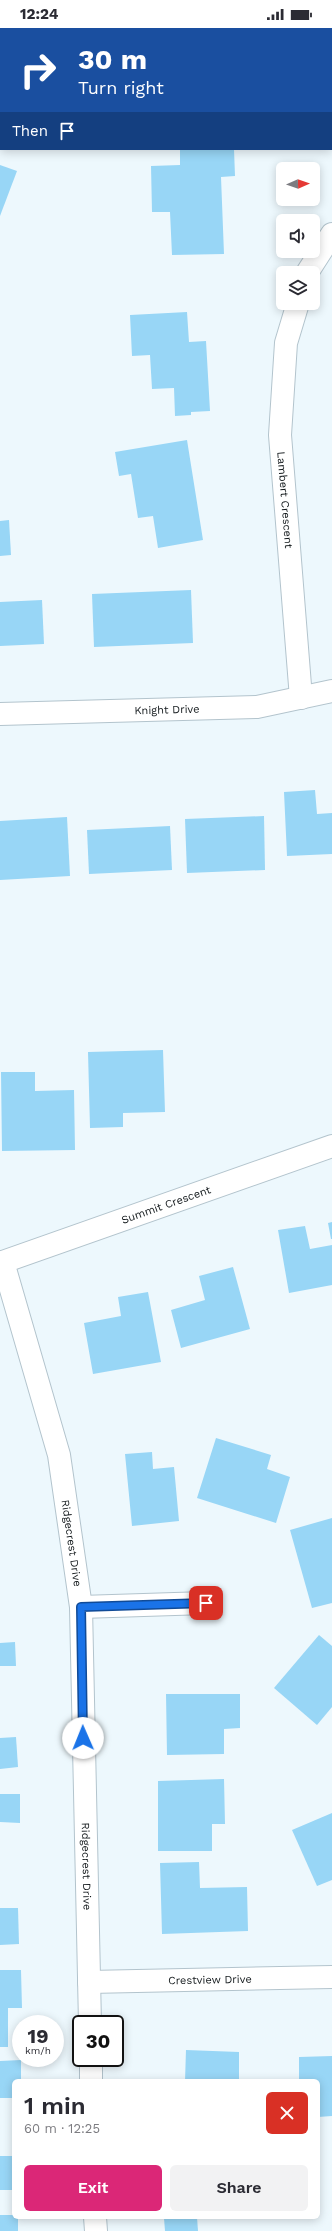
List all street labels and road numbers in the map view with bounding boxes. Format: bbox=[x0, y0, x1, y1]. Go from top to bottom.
street label: Lambert Crescent bbox=[274, 451, 295, 549]
street label: Knight Drive bbox=[134, 703, 200, 717]
street label: Summit Crescent bbox=[120, 1183, 213, 1227]
street label: Ridgecrest Drive bbox=[59, 1499, 84, 1588]
street label: Ridgecrest Drive bbox=[79, 1822, 94, 1910]
street label: Crestview Drive bbox=[168, 1973, 252, 1987]

